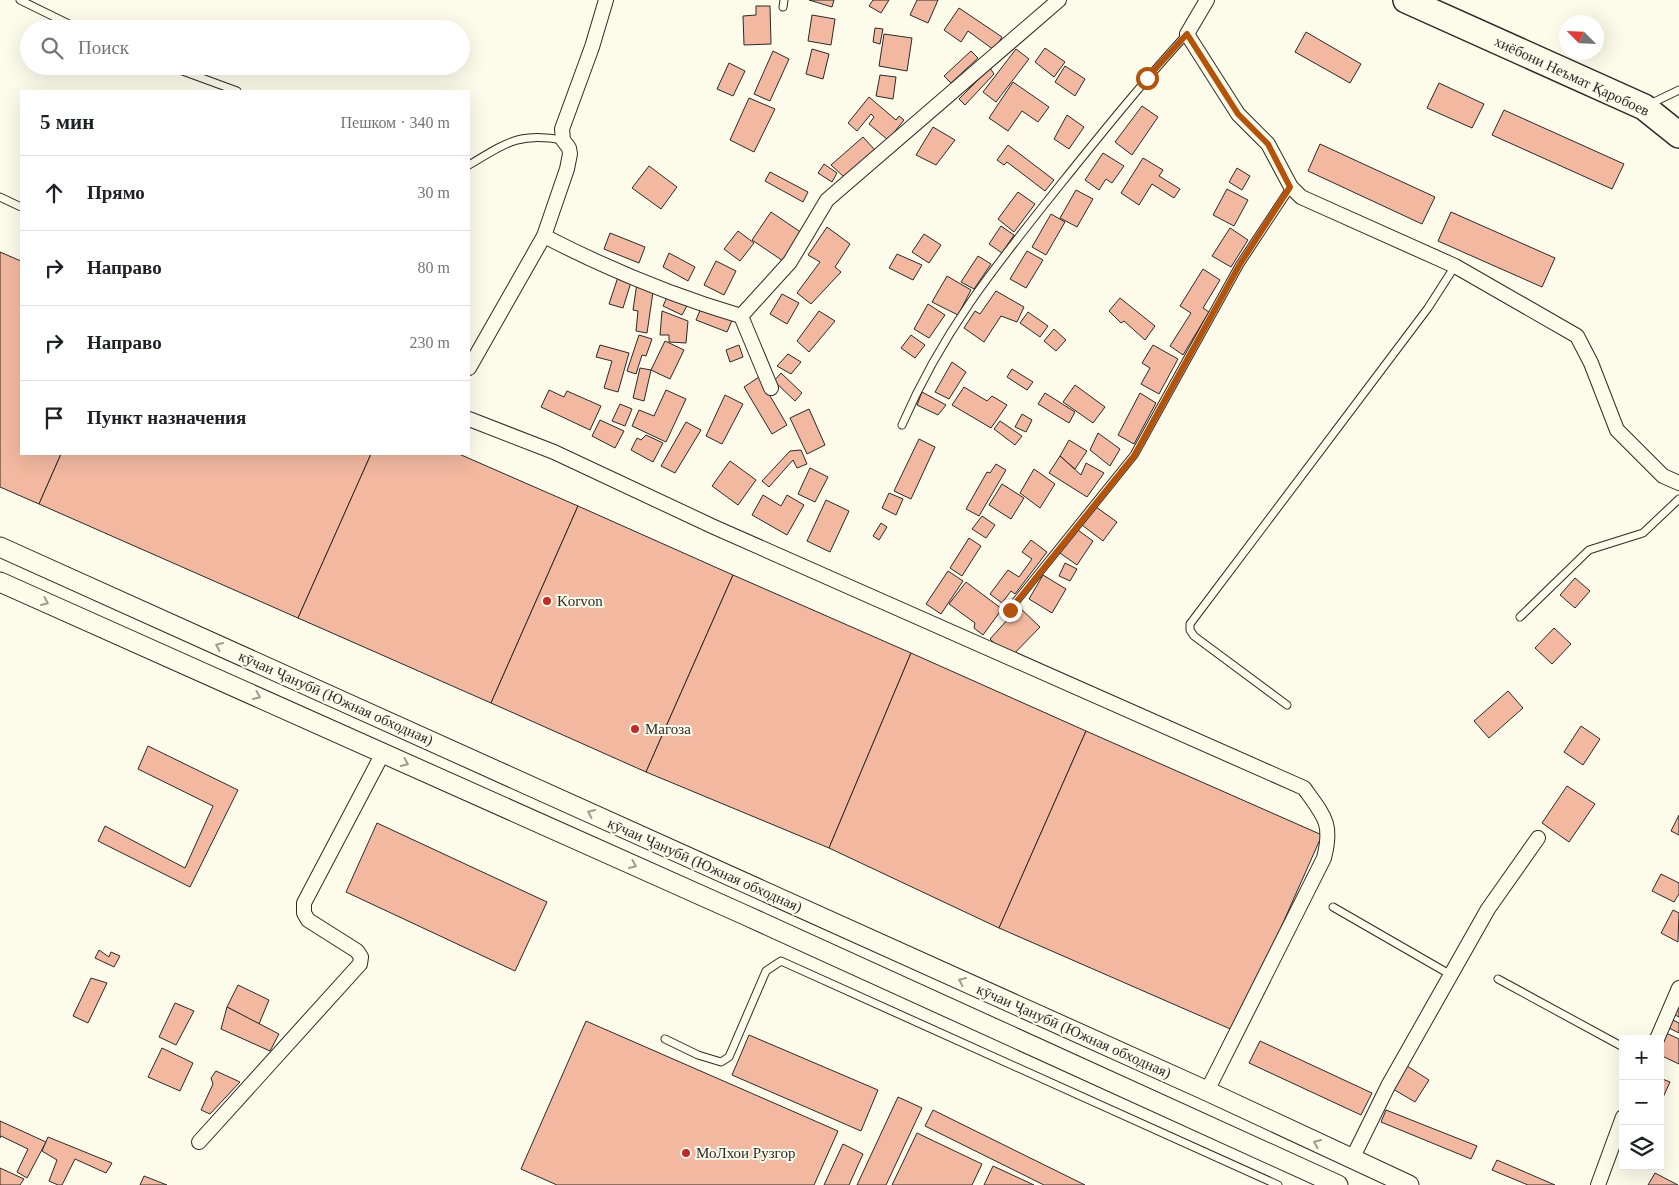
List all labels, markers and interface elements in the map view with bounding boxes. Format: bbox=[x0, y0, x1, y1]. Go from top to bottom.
north arrow bbox=[1559, 15, 1604, 60]
search box bbox=[20, 20, 470, 75]
street label: хиёбони Неъмат Қаробоев bbox=[1492, 33, 1652, 119]
icon: search bbox=[38, 34, 66, 62]
text: Поиск bbox=[78, 37, 129, 58]
route start bbox=[1136, 67, 1159, 90]
text: 5 мин bbox=[40, 110, 94, 134]
text: Пешком · 340 m bbox=[340, 114, 450, 131]
icon: ahead bbox=[40, 179, 68, 207]
text: Прямо bbox=[87, 182, 145, 203]
text: 30 m bbox=[418, 184, 450, 201]
icon: right bbox=[40, 254, 68, 282]
text: Направо bbox=[87, 257, 162, 278]
text: 80 m bbox=[418, 259, 450, 276]
icon: right bbox=[40, 329, 68, 357]
text: Направо bbox=[87, 332, 162, 353]
text: 230 m bbox=[410, 334, 450, 351]
icon: arrive bbox=[40, 404, 68, 432]
text: Пункт назначения bbox=[87, 407, 246, 428]
place label: Korvon bbox=[557, 593, 603, 609]
one-way arrow bbox=[39, 595, 48, 605]
marker: Korvon bbox=[541, 595, 553, 607]
route end bbox=[999, 599, 1022, 622]
one-way arrow bbox=[215, 641, 224, 652]
street label: кӯчаи Ҷанубӣ (Южная обходная) bbox=[236, 648, 436, 749]
one-way arrow bbox=[252, 690, 261, 701]
place label: Магоза bbox=[645, 721, 691, 737]
marker: Магоза bbox=[629, 723, 641, 735]
one-way arrow bbox=[400, 756, 409, 767]
one-way arrow bbox=[587, 809, 596, 820]
street label: кӯчаи Ҷанубӣ (Южная обходная) bbox=[605, 815, 805, 916]
one-way arrow bbox=[628, 859, 637, 869]
one-way arrow bbox=[958, 976, 967, 987]
street label: кӯчаи Ҷанубӣ (Южная обходная) bbox=[974, 981, 1174, 1082]
map controls bbox=[1619, 1035, 1664, 1170]
button: + bbox=[1619, 1035, 1664, 1080]
button: − bbox=[1619, 1080, 1664, 1125]
button: layers bbox=[1619, 1125, 1664, 1170]
one-way arrow bbox=[1313, 1138, 1322, 1149]
place label: МоЛхои Рузгор bbox=[696, 1145, 795, 1161]
marker: МоЛхои Рузгор bbox=[680, 1147, 692, 1159]

